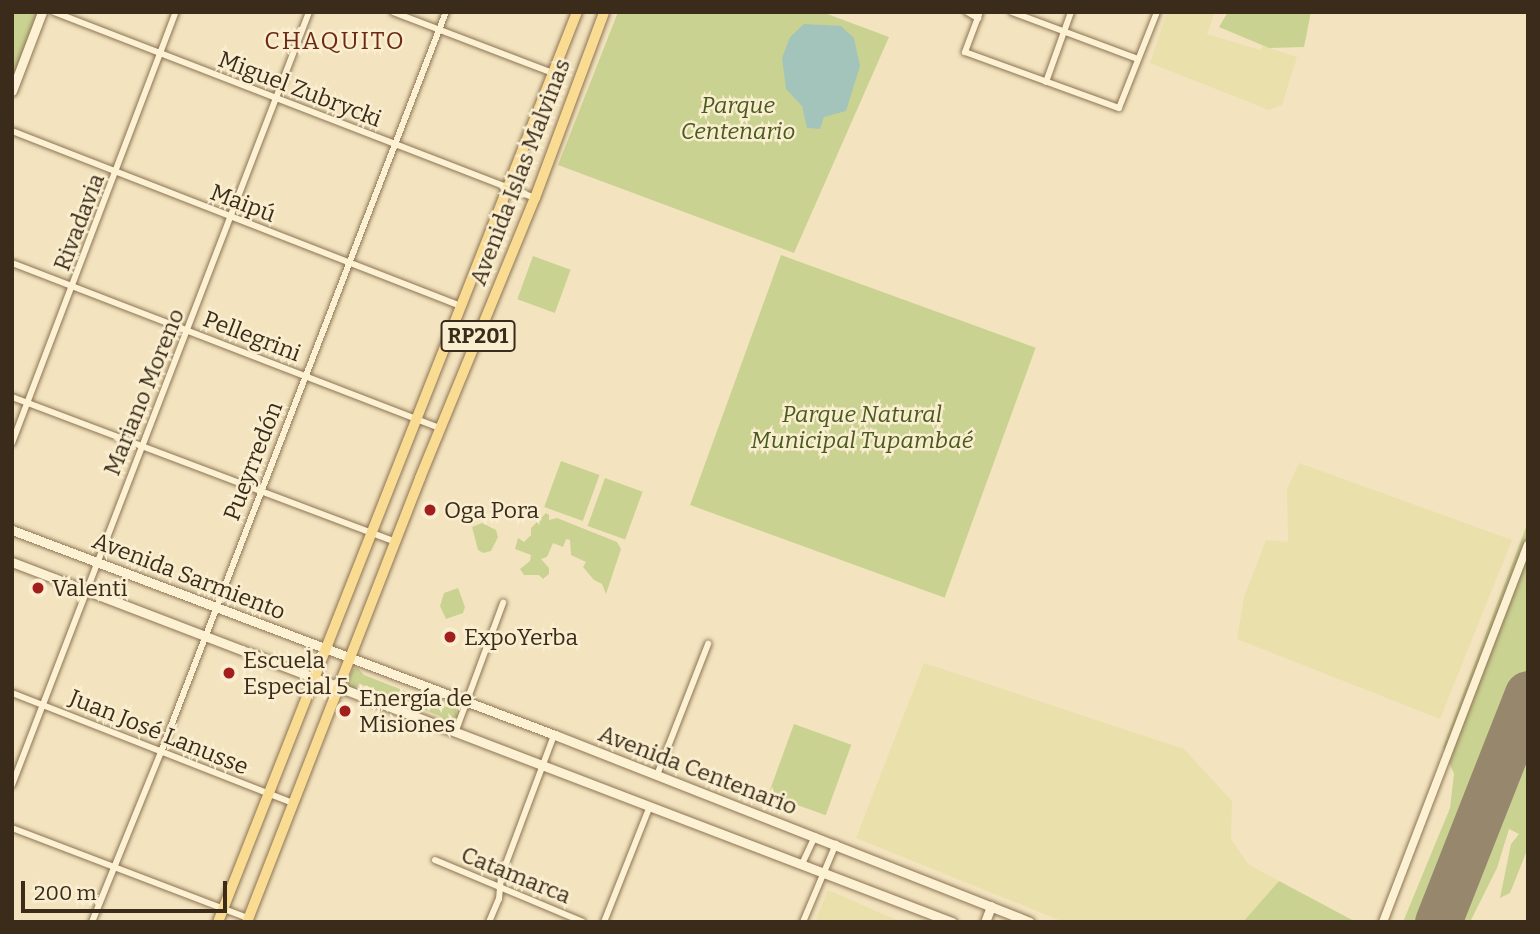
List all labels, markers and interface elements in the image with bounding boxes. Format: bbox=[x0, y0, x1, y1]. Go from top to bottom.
district label: CHAQUITO bbox=[265, 28, 405, 56]
street label: Miguel Zubrycki bbox=[215, 45, 385, 133]
street label: Avenida Islas Malvinas bbox=[464, 55, 576, 289]
park label: Parque Centenario bbox=[681, 91, 795, 145]
street label: Rivadavia bbox=[48, 169, 110, 275]
street label: Maipú bbox=[207, 178, 279, 228]
street label: Mariano Moreno bbox=[98, 305, 190, 479]
street label: Pellegrini bbox=[199, 305, 305, 367]
road number: RP201 bbox=[440, 318, 516, 354]
street label: Pueyrredón bbox=[218, 398, 288, 524]
park label: Parque Natural Municipal Tupambaé bbox=[751, 400, 973, 454]
place label: Oga Pora bbox=[444, 496, 539, 524]
marker: Oga Pora bbox=[422, 502, 438, 518]
street label: Avenida Sarmiento bbox=[89, 527, 289, 625]
place label: Valenti bbox=[52, 574, 128, 602]
marker: Valenti bbox=[30, 580, 46, 596]
place label: ExpoYerba bbox=[464, 623, 578, 651]
marker: ExpoYerba bbox=[442, 629, 458, 645]
place label: Escuela Especial 5 bbox=[243, 646, 348, 700]
marker: Escuela Especial 5 bbox=[221, 665, 237, 681]
street label: Juan José Lanusse bbox=[66, 684, 252, 780]
place label: Energía de Misiones bbox=[359, 684, 472, 738]
marker: Energía de Misiones bbox=[337, 703, 353, 719]
street label: Avenida Centenario bbox=[595, 719, 801, 821]
street label: Catamarca bbox=[457, 841, 575, 909]
scale bar bbox=[24, 867, 231, 911]
text: 200 m bbox=[34, 880, 97, 906]

